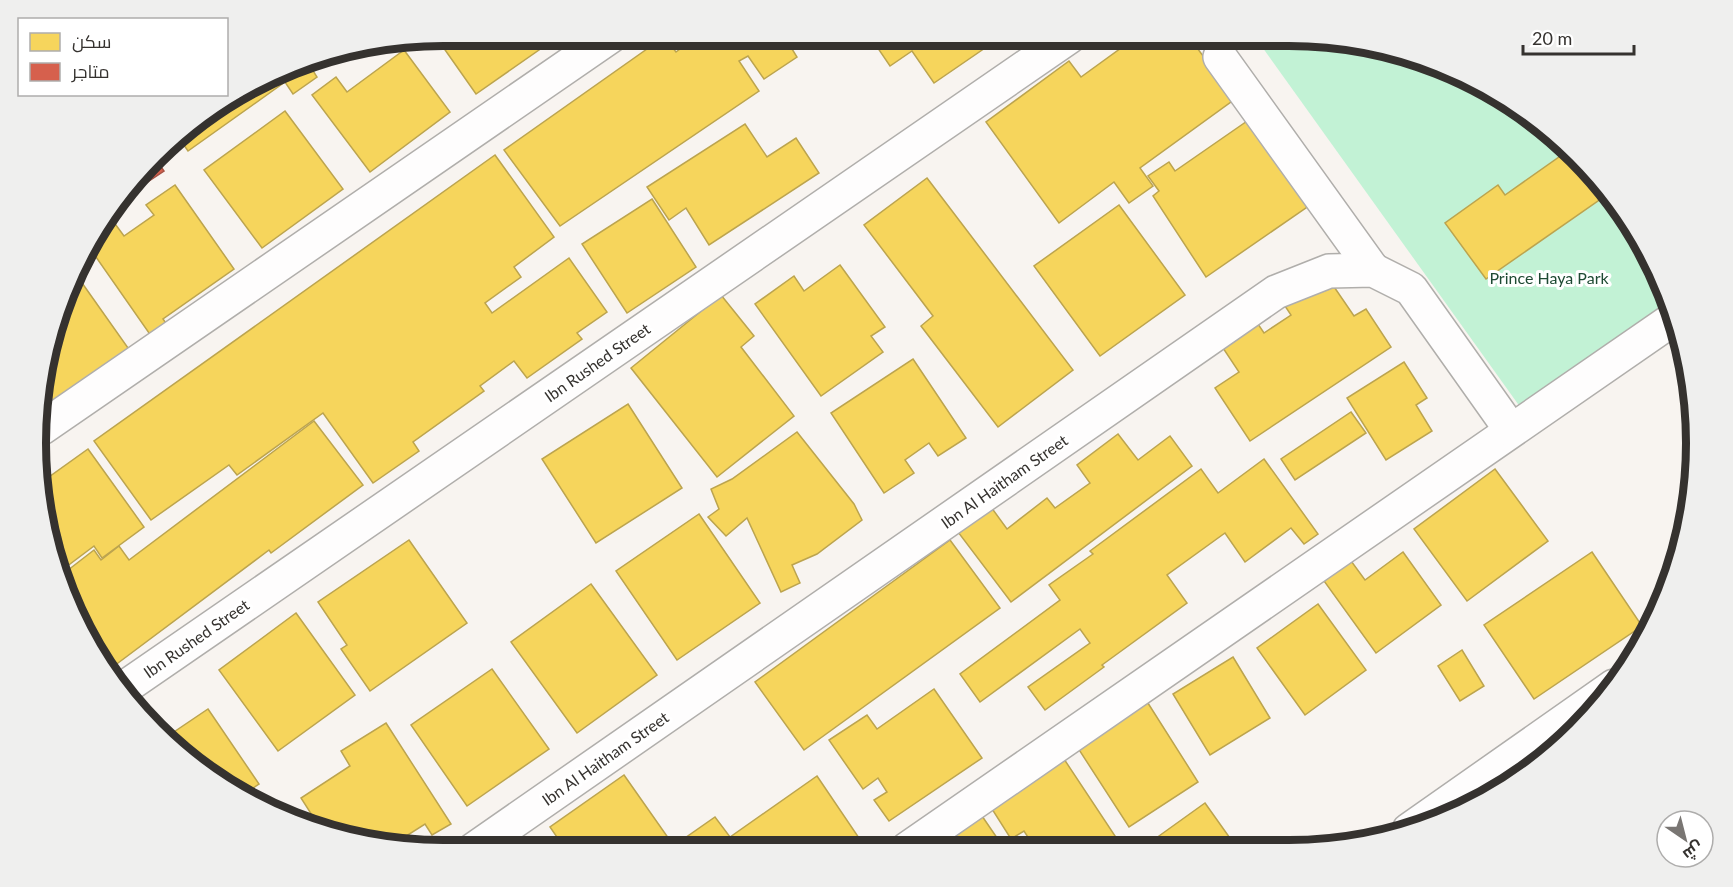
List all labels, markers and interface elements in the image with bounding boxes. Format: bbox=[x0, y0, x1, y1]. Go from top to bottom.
legend bbox=[18, 18, 228, 96]
scale bar bbox=[1523, 18, 1634, 56]
text: 20 m bbox=[1532, 27, 1572, 49]
text: سكن bbox=[72, 30, 111, 53]
text: متاجر bbox=[71, 60, 110, 83]
park label: Prince Haya Park bbox=[1489, 268, 1609, 287]
street label: Ibn Rushed Street bbox=[541, 318, 654, 405]
street label: Ibn Al Haitham Street bbox=[937, 430, 1071, 532]
street label: Ibn Rushed Street bbox=[140, 594, 253, 681]
street label: Ibn Al Haitham Street bbox=[538, 707, 672, 809]
north arrow bbox=[1655, 809, 1715, 869]
text: ش bbox=[1679, 837, 1708, 865]

